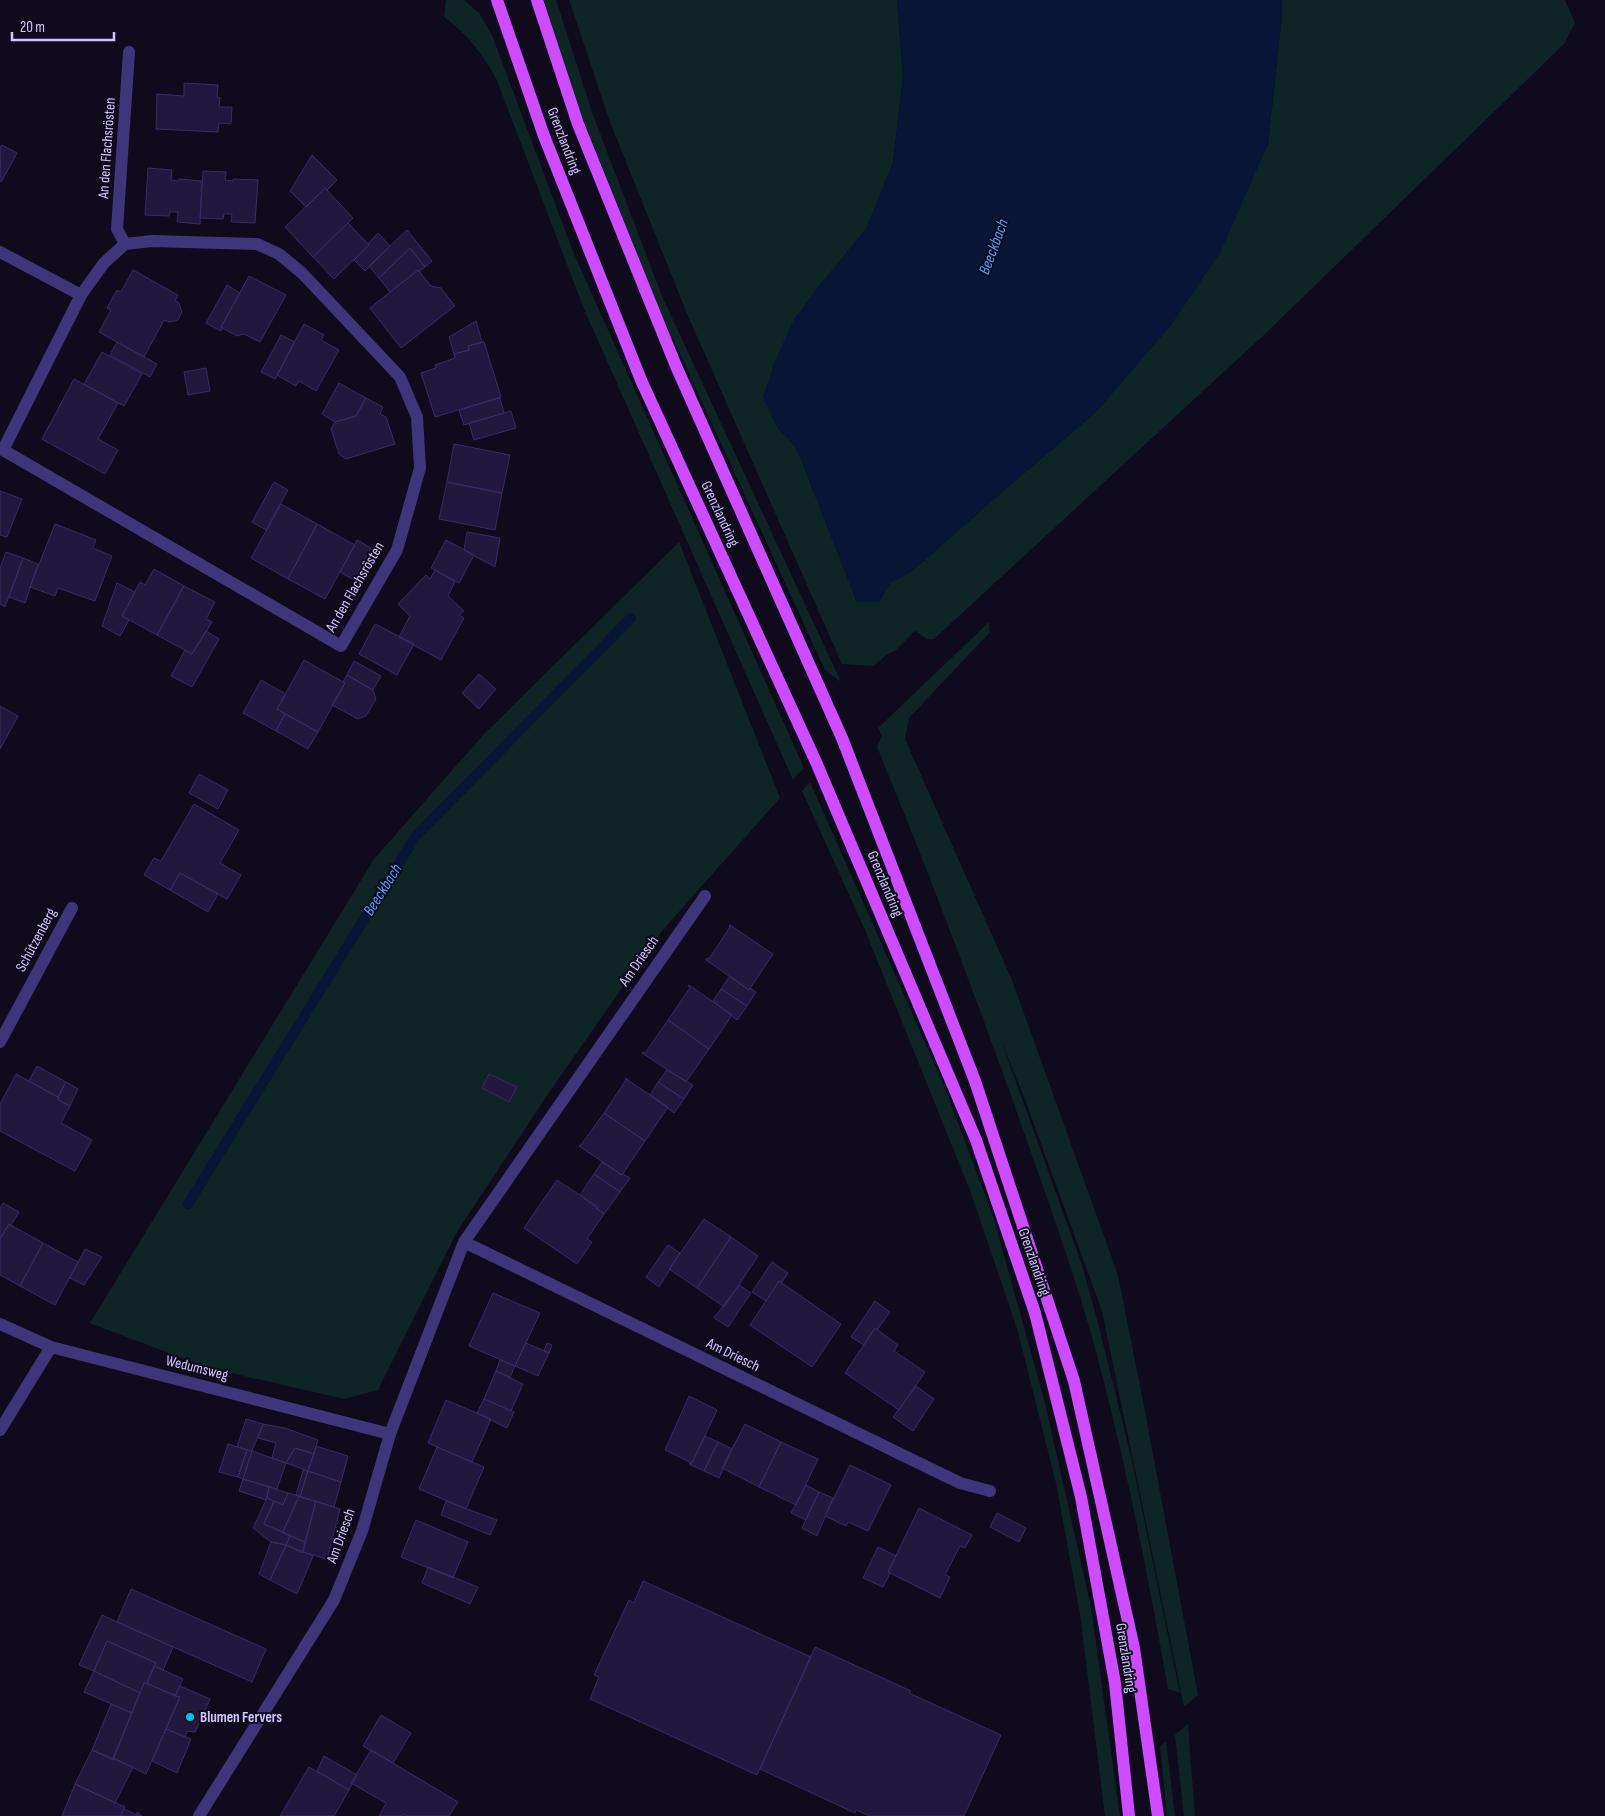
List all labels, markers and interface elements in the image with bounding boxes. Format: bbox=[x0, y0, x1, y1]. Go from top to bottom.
scale bar bbox=[12, 10, 115, 42]
text: 20 m bbox=[20, 18, 45, 37]
street label: An den Flachsrösten bbox=[94, 97, 120, 200]
street label: Grenzlandring bbox=[543, 105, 585, 177]
water label: Beeckbach bbox=[975, 216, 1013, 277]
street label: Grenzlandring bbox=[697, 478, 743, 550]
street label: An den Flachsrösten bbox=[321, 538, 389, 636]
street label: Grenzlandring bbox=[863, 848, 907, 920]
water label: Beeckbach bbox=[360, 860, 406, 919]
street label: Schützenberg bbox=[11, 905, 61, 975]
street label: Am Driesch bbox=[614, 932, 663, 991]
street label: Grenzlandring bbox=[1014, 1226, 1054, 1298]
street label: Am Driesch bbox=[702, 1334, 763, 1376]
street label: Wedumsweg bbox=[164, 1351, 230, 1385]
street label: Am Driesch bbox=[322, 1506, 360, 1567]
street label: Grenzlandring bbox=[1111, 1622, 1141, 1694]
place label: Blumen Fervers bbox=[200, 1708, 282, 1727]
marker: Blumen Fervers bbox=[184, 1711, 196, 1723]

